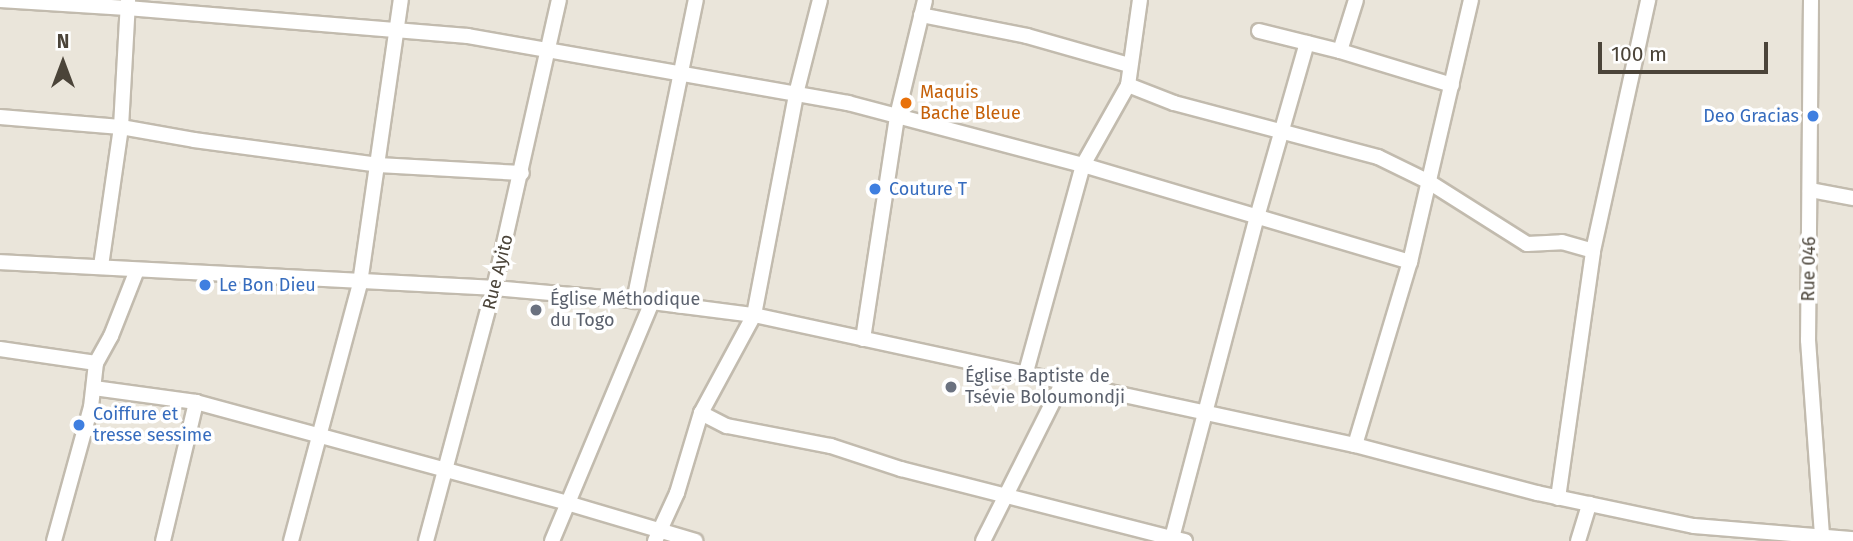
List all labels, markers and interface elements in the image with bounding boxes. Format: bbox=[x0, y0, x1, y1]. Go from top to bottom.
north arrow bbox=[28, 28, 98, 98]
scale bar bbox=[1601, 28, 1771, 72]
text: N bbox=[57, 30, 69, 53]
text: 100 m bbox=[1611, 41, 1667, 67]
place label: Maquis Bache Bleue bbox=[920, 82, 1021, 124]
marker: Maquis Bache Bleue bbox=[898, 95, 914, 111]
place label: Deo Gracias bbox=[1703, 105, 1799, 127]
marker: Deo Gracias bbox=[1805, 108, 1821, 124]
place label: Couture T bbox=[889, 178, 967, 200]
marker: Couture T bbox=[867, 181, 883, 197]
street label: Rue Ayito bbox=[478, 232, 518, 312]
street label: Rue 046 bbox=[1798, 236, 1820, 302]
place label: Le Bon Dieu bbox=[219, 274, 316, 296]
marker: Le Bon Dieu bbox=[197, 277, 213, 293]
place label: Église Méthodique du Togo bbox=[550, 289, 700, 332]
marker: Église Méthodique du Togo bbox=[528, 302, 544, 318]
place label: Église Baptiste de Tsévie Boloumondji bbox=[965, 366, 1125, 408]
marker: Église Baptiste de Tsévie Boloumondji bbox=[943, 379, 959, 395]
place label: Coiffure et tresse sessime bbox=[93, 404, 212, 446]
marker: Coiffure et tresse sessime bbox=[71, 417, 87, 433]

